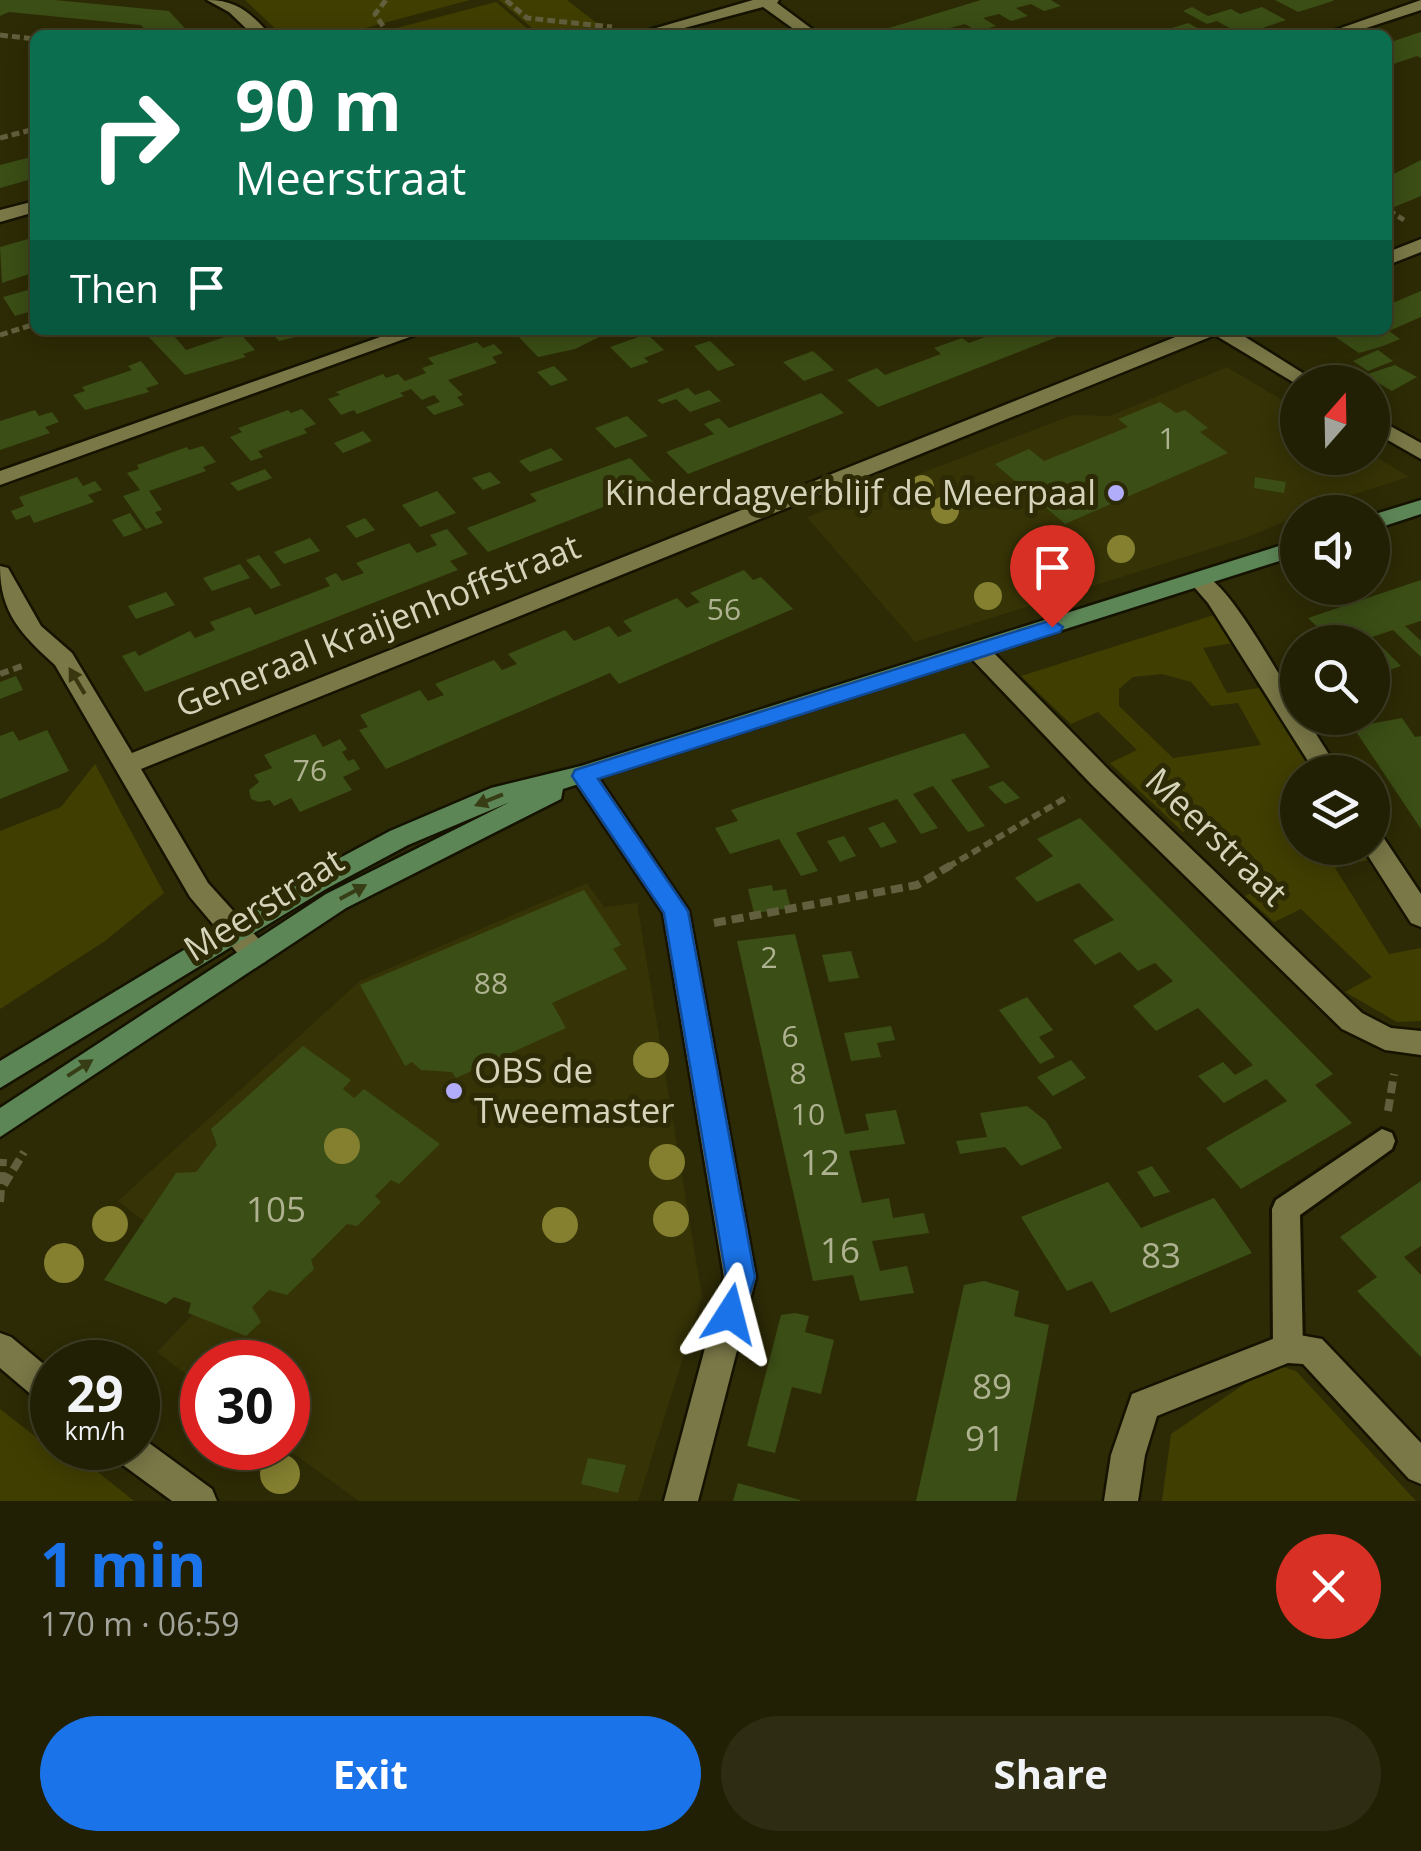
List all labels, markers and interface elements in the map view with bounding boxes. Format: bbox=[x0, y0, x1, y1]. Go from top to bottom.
text: 90 m bbox=[235, 56, 402, 152]
icon: right bbox=[70, 70, 200, 200]
text: Meerstraat bbox=[235, 147, 466, 208]
icon: arrive bbox=[179, 260, 234, 315]
text: Then bbox=[70, 262, 159, 314]
north arrow bbox=[1280, 365, 1390, 475]
map controls bbox=[1280, 365, 1390, 865]
house number: 1 bbox=[1158, 417, 1176, 458]
place label: Kinderdagverblijf de Meerpaal bbox=[604, 468, 1096, 515]
marker: Kinderdagverblijf de Meerpaal bbox=[1105, 482, 1127, 504]
button: sound bbox=[1280, 495, 1390, 605]
street label: Generaal Kraijenhoffstraat bbox=[168, 522, 587, 727]
pin bbox=[1010, 525, 1095, 628]
icon: arrive bbox=[1025, 540, 1080, 595]
house number: 56 bbox=[707, 588, 741, 629]
button: search bbox=[1280, 625, 1390, 735]
one-way arrow bbox=[69, 667, 86, 695]
house number: 76 bbox=[293, 749, 327, 790]
button: layers bbox=[1280, 755, 1390, 865]
street label: Meerstraat bbox=[1136, 757, 1298, 915]
one-way arrow bbox=[474, 793, 504, 809]
street label: Meerstraat bbox=[174, 836, 352, 971]
one-way arrow bbox=[339, 884, 367, 901]
house number: 2 bbox=[760, 936, 778, 977]
house number: 88 bbox=[474, 962, 508, 1003]
house number: 6 bbox=[781, 1015, 799, 1056]
place label: OBS de Tweemaster bbox=[474, 1046, 675, 1133]
house number: 8 bbox=[789, 1052, 807, 1093]
one-way arrow bbox=[66, 1060, 94, 1078]
marker: OBS de Tweemaster bbox=[443, 1080, 465, 1102]
house number: 10 bbox=[791, 1093, 825, 1134]
house number: 12 bbox=[800, 1138, 840, 1185]
house number: 105 bbox=[246, 1185, 306, 1232]
house number: 16 bbox=[820, 1226, 860, 1273]
house number: 83 bbox=[1141, 1231, 1181, 1278]
position arrow bbox=[678, 1262, 782, 1366]
speed limit sign: 30 bbox=[180, 1340, 310, 1470]
text: 29 bbox=[66, 1359, 124, 1427]
house number: 89 bbox=[972, 1362, 1012, 1409]
text: km/h bbox=[65, 1413, 125, 1447]
house number: 91 bbox=[965, 1414, 1005, 1461]
text: 1 min bbox=[40, 1523, 207, 1605]
button: close bbox=[1276, 1534, 1381, 1639]
text: 170 m · 06:59 bbox=[40, 1602, 239, 1645]
button: Exit bbox=[40, 1716, 701, 1831]
button: Share bbox=[721, 1716, 1381, 1831]

